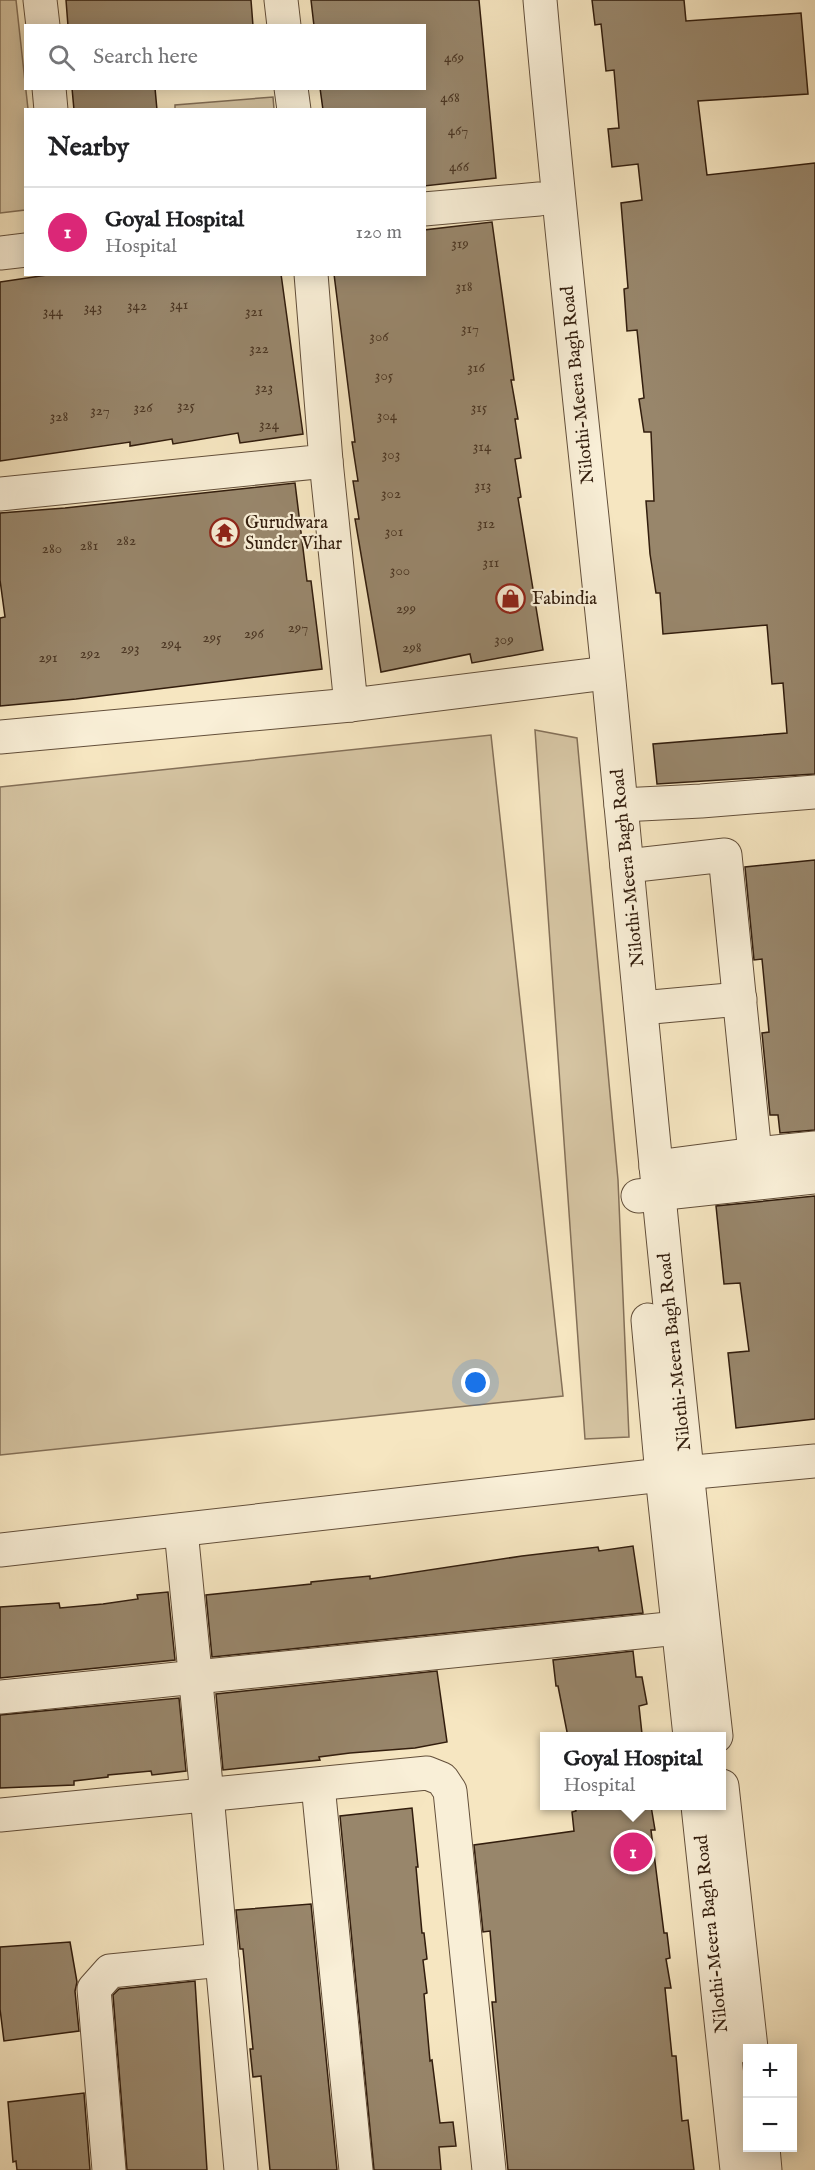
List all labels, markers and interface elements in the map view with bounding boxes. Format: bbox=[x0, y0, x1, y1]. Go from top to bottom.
search box bbox=[24, 24, 426, 90]
icon: search bbox=[45, 41, 78, 74]
text: Search here bbox=[93, 43, 198, 71]
house number: 469 bbox=[444, 48, 464, 67]
house number: 468 bbox=[440, 88, 460, 107]
house number: 467 bbox=[448, 121, 468, 140]
text: Nearby bbox=[48, 131, 129, 164]
house number: 466 bbox=[449, 157, 470, 176]
text: Goyal Hospital bbox=[105, 206, 244, 234]
text: 1 bbox=[64, 220, 71, 245]
text: 120 m bbox=[356, 220, 402, 245]
text: Hospital bbox=[105, 234, 177, 259]
house number: 319 bbox=[451, 234, 469, 253]
house number: 318 bbox=[455, 277, 473, 296]
street label: Nilothi-Meera Bagh Road bbox=[557, 284, 600, 485]
house number: 341 bbox=[170, 295, 188, 314]
house number: 342 bbox=[127, 296, 147, 315]
house number: 343 bbox=[84, 298, 102, 317]
house number: 344 bbox=[43, 302, 64, 321]
house number: 321 bbox=[245, 302, 263, 321]
house number: 317 bbox=[461, 319, 479, 338]
house number: 306 bbox=[369, 327, 389, 346]
house number: 322 bbox=[249, 339, 269, 358]
house number: 316 bbox=[467, 358, 485, 377]
house number: 305 bbox=[375, 366, 394, 385]
house number: 323 bbox=[255, 378, 273, 397]
house number: 325 bbox=[177, 396, 196, 415]
house number: 326 bbox=[134, 398, 153, 417]
house number: 315 bbox=[471, 398, 488, 417]
house number: 327 bbox=[90, 401, 110, 420]
house number: 304 bbox=[377, 406, 398, 425]
house number: 328 bbox=[50, 407, 68, 426]
house number: 324 bbox=[259, 415, 280, 434]
house number: 314 bbox=[473, 437, 492, 456]
house number: 303 bbox=[382, 445, 400, 464]
house number: 313 bbox=[475, 476, 491, 495]
house number: 302 bbox=[381, 484, 401, 503]
place label: Gurudwara Sunder Vihar bbox=[245, 512, 342, 556]
house number: 312 bbox=[477, 514, 495, 533]
temple icon: Gurudwara Sunder Vihar bbox=[208, 516, 240, 548]
house number: 301 bbox=[385, 522, 403, 541]
house number: 282 bbox=[116, 531, 136, 550]
house number: 281 bbox=[80, 536, 98, 555]
house number: 280 bbox=[42, 539, 62, 558]
house number: 311 bbox=[483, 553, 499, 572]
house number: 300 bbox=[390, 561, 410, 580]
shop icon: Fabindia bbox=[495, 582, 527, 614]
place label: Fabindia bbox=[532, 588, 597, 611]
house number: 299 bbox=[396, 599, 416, 618]
house number: 297 bbox=[288, 618, 308, 637]
house number: 296 bbox=[244, 624, 265, 643]
house number: 295 bbox=[202, 628, 222, 647]
house number: 309 bbox=[494, 630, 514, 649]
house number: 294 bbox=[161, 634, 182, 653]
house number: 298 bbox=[402, 638, 422, 657]
house number: 293 bbox=[120, 639, 140, 658]
house number: 292 bbox=[80, 644, 100, 663]
house number: 291 bbox=[38, 648, 58, 667]
street label: Nilothi-Meera Bagh Road bbox=[607, 767, 650, 968]
street label: Nilothi-Meera Bagh Road bbox=[654, 1251, 697, 1452]
your location bbox=[461, 1368, 490, 1397]
popup bbox=[540, 1732, 726, 1810]
text: Goyal Hospital bbox=[563, 1745, 703, 1773]
text: Hospital bbox=[563, 1773, 635, 1798]
pin: 1 bbox=[614, 1830, 652, 1874]
street label: Nilothi-Meera Bagh Road bbox=[691, 1833, 734, 2034]
map controls bbox=[743, 2044, 797, 2152]
button: + bbox=[743, 2044, 797, 2098]
button: − bbox=[743, 2098, 797, 2152]

